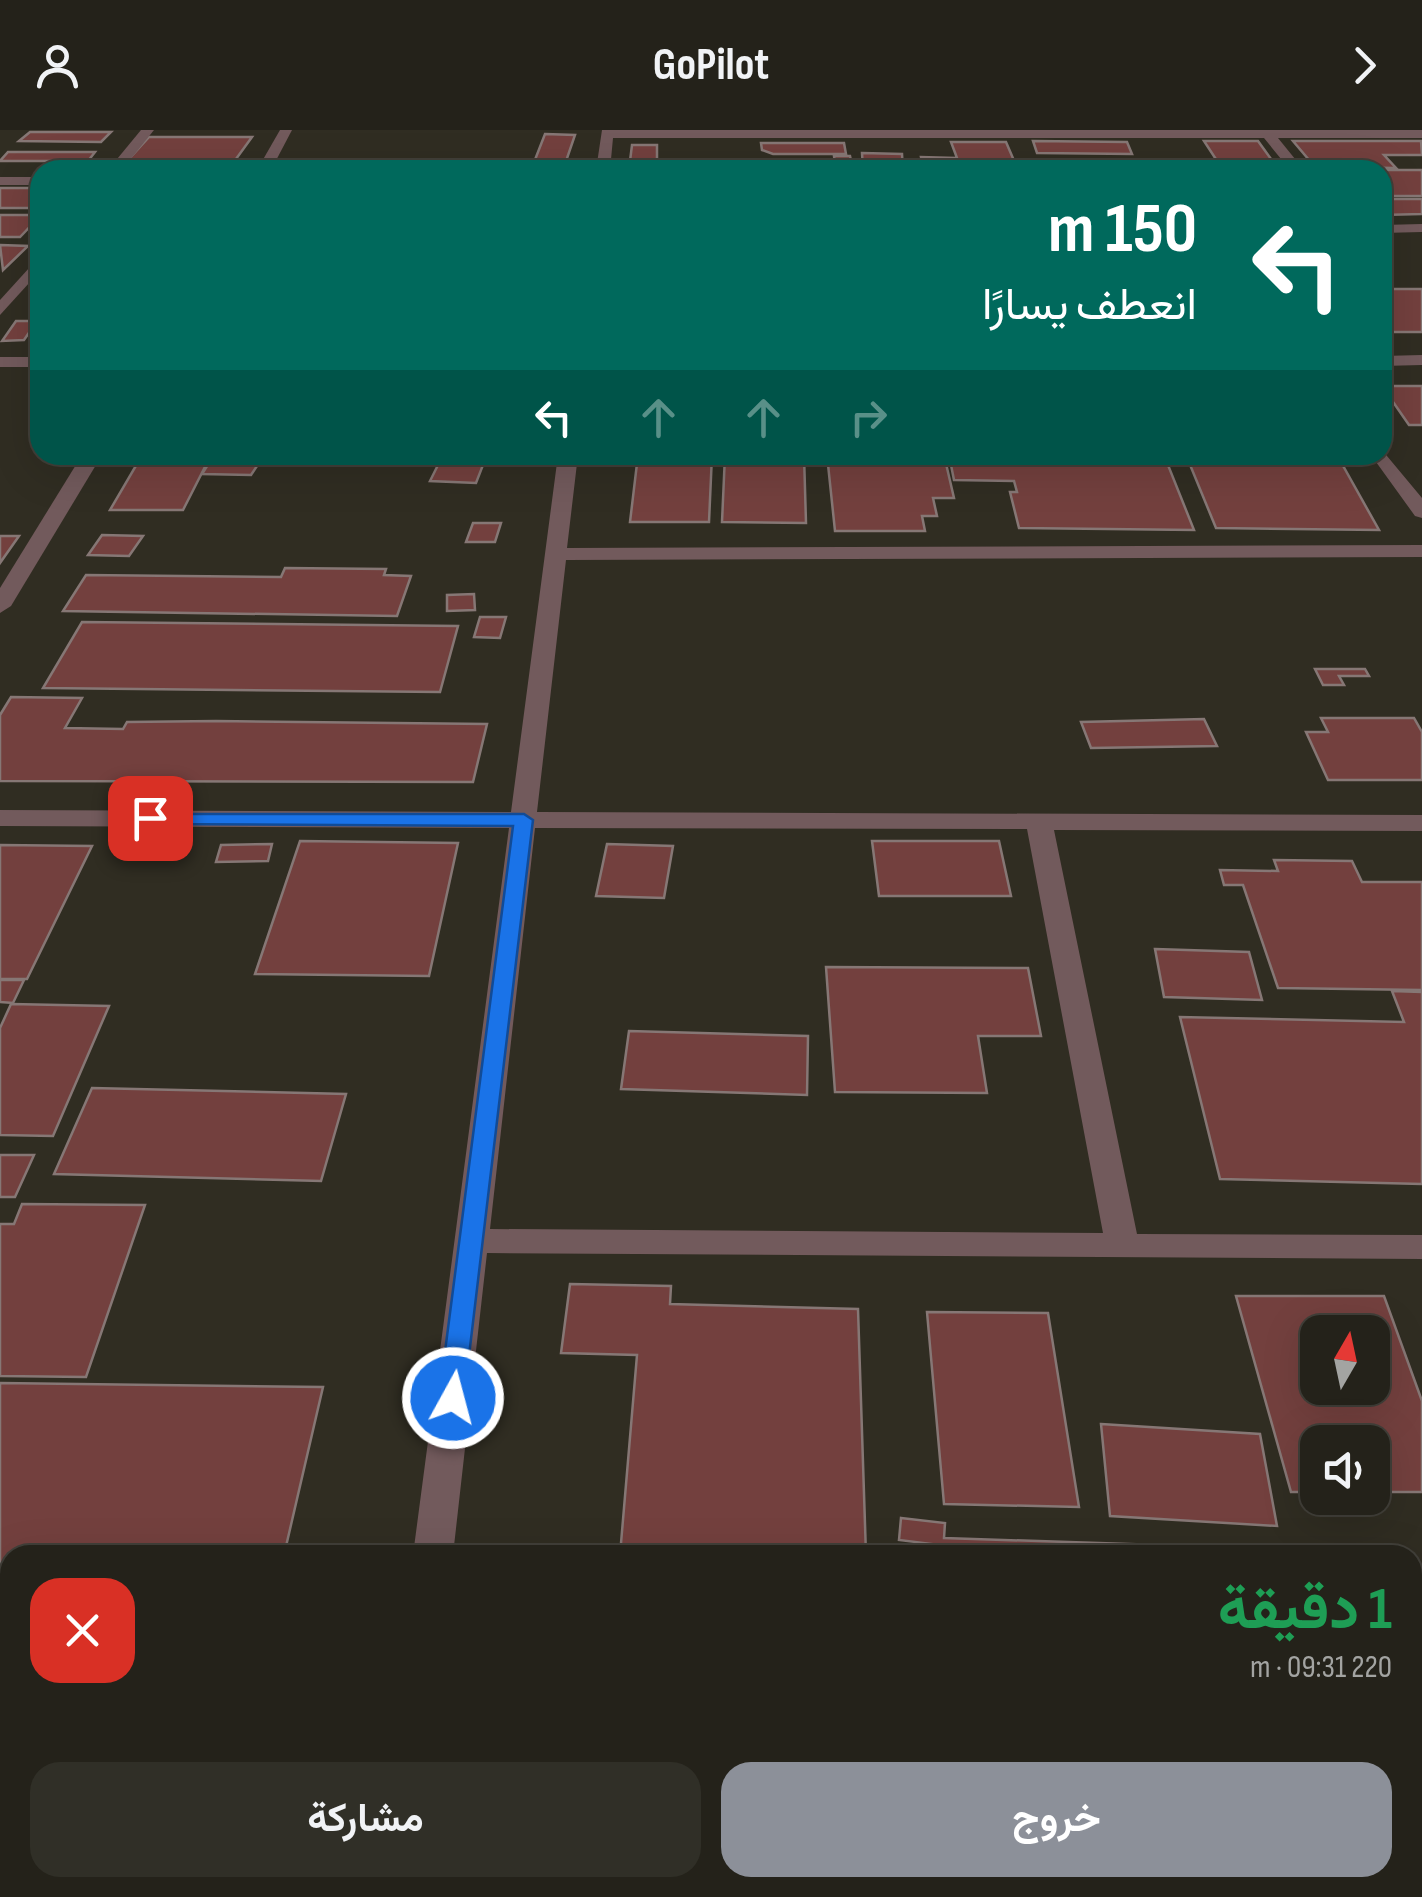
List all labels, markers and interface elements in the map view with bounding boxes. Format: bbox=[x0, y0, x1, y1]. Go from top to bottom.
icon: person bbox=[30, 38, 85, 93]
text: GoPilot bbox=[653, 38, 769, 93]
icon: forward bbox=[1337, 38, 1392, 93]
text: 150 m bbox=[1048, 188, 1197, 272]
icon: left bbox=[1232, 200, 1362, 330]
text: انعطف يسارًا bbox=[982, 278, 1197, 333]
icon: left bbox=[526, 390, 581, 445]
icon: ahead bbox=[631, 390, 686, 445]
icon: ahead bbox=[736, 390, 791, 445]
icon: right bbox=[841, 390, 896, 445]
pin bbox=[108, 776, 193, 861]
icon: arrive bbox=[123, 791, 178, 846]
north arrow bbox=[1300, 1315, 1390, 1405]
map controls bbox=[1300, 1315, 1390, 1515]
position arrow bbox=[401, 1346, 505, 1450]
button: sound bbox=[1300, 1425, 1390, 1515]
text: 1 دقيقة bbox=[1218, 1574, 1392, 1646]
button: close bbox=[30, 1578, 135, 1683]
text: 220 m · 09:31 bbox=[1250, 1648, 1392, 1687]
button: مشاركة bbox=[30, 1762, 701, 1877]
button: خروج bbox=[721, 1762, 1392, 1877]

